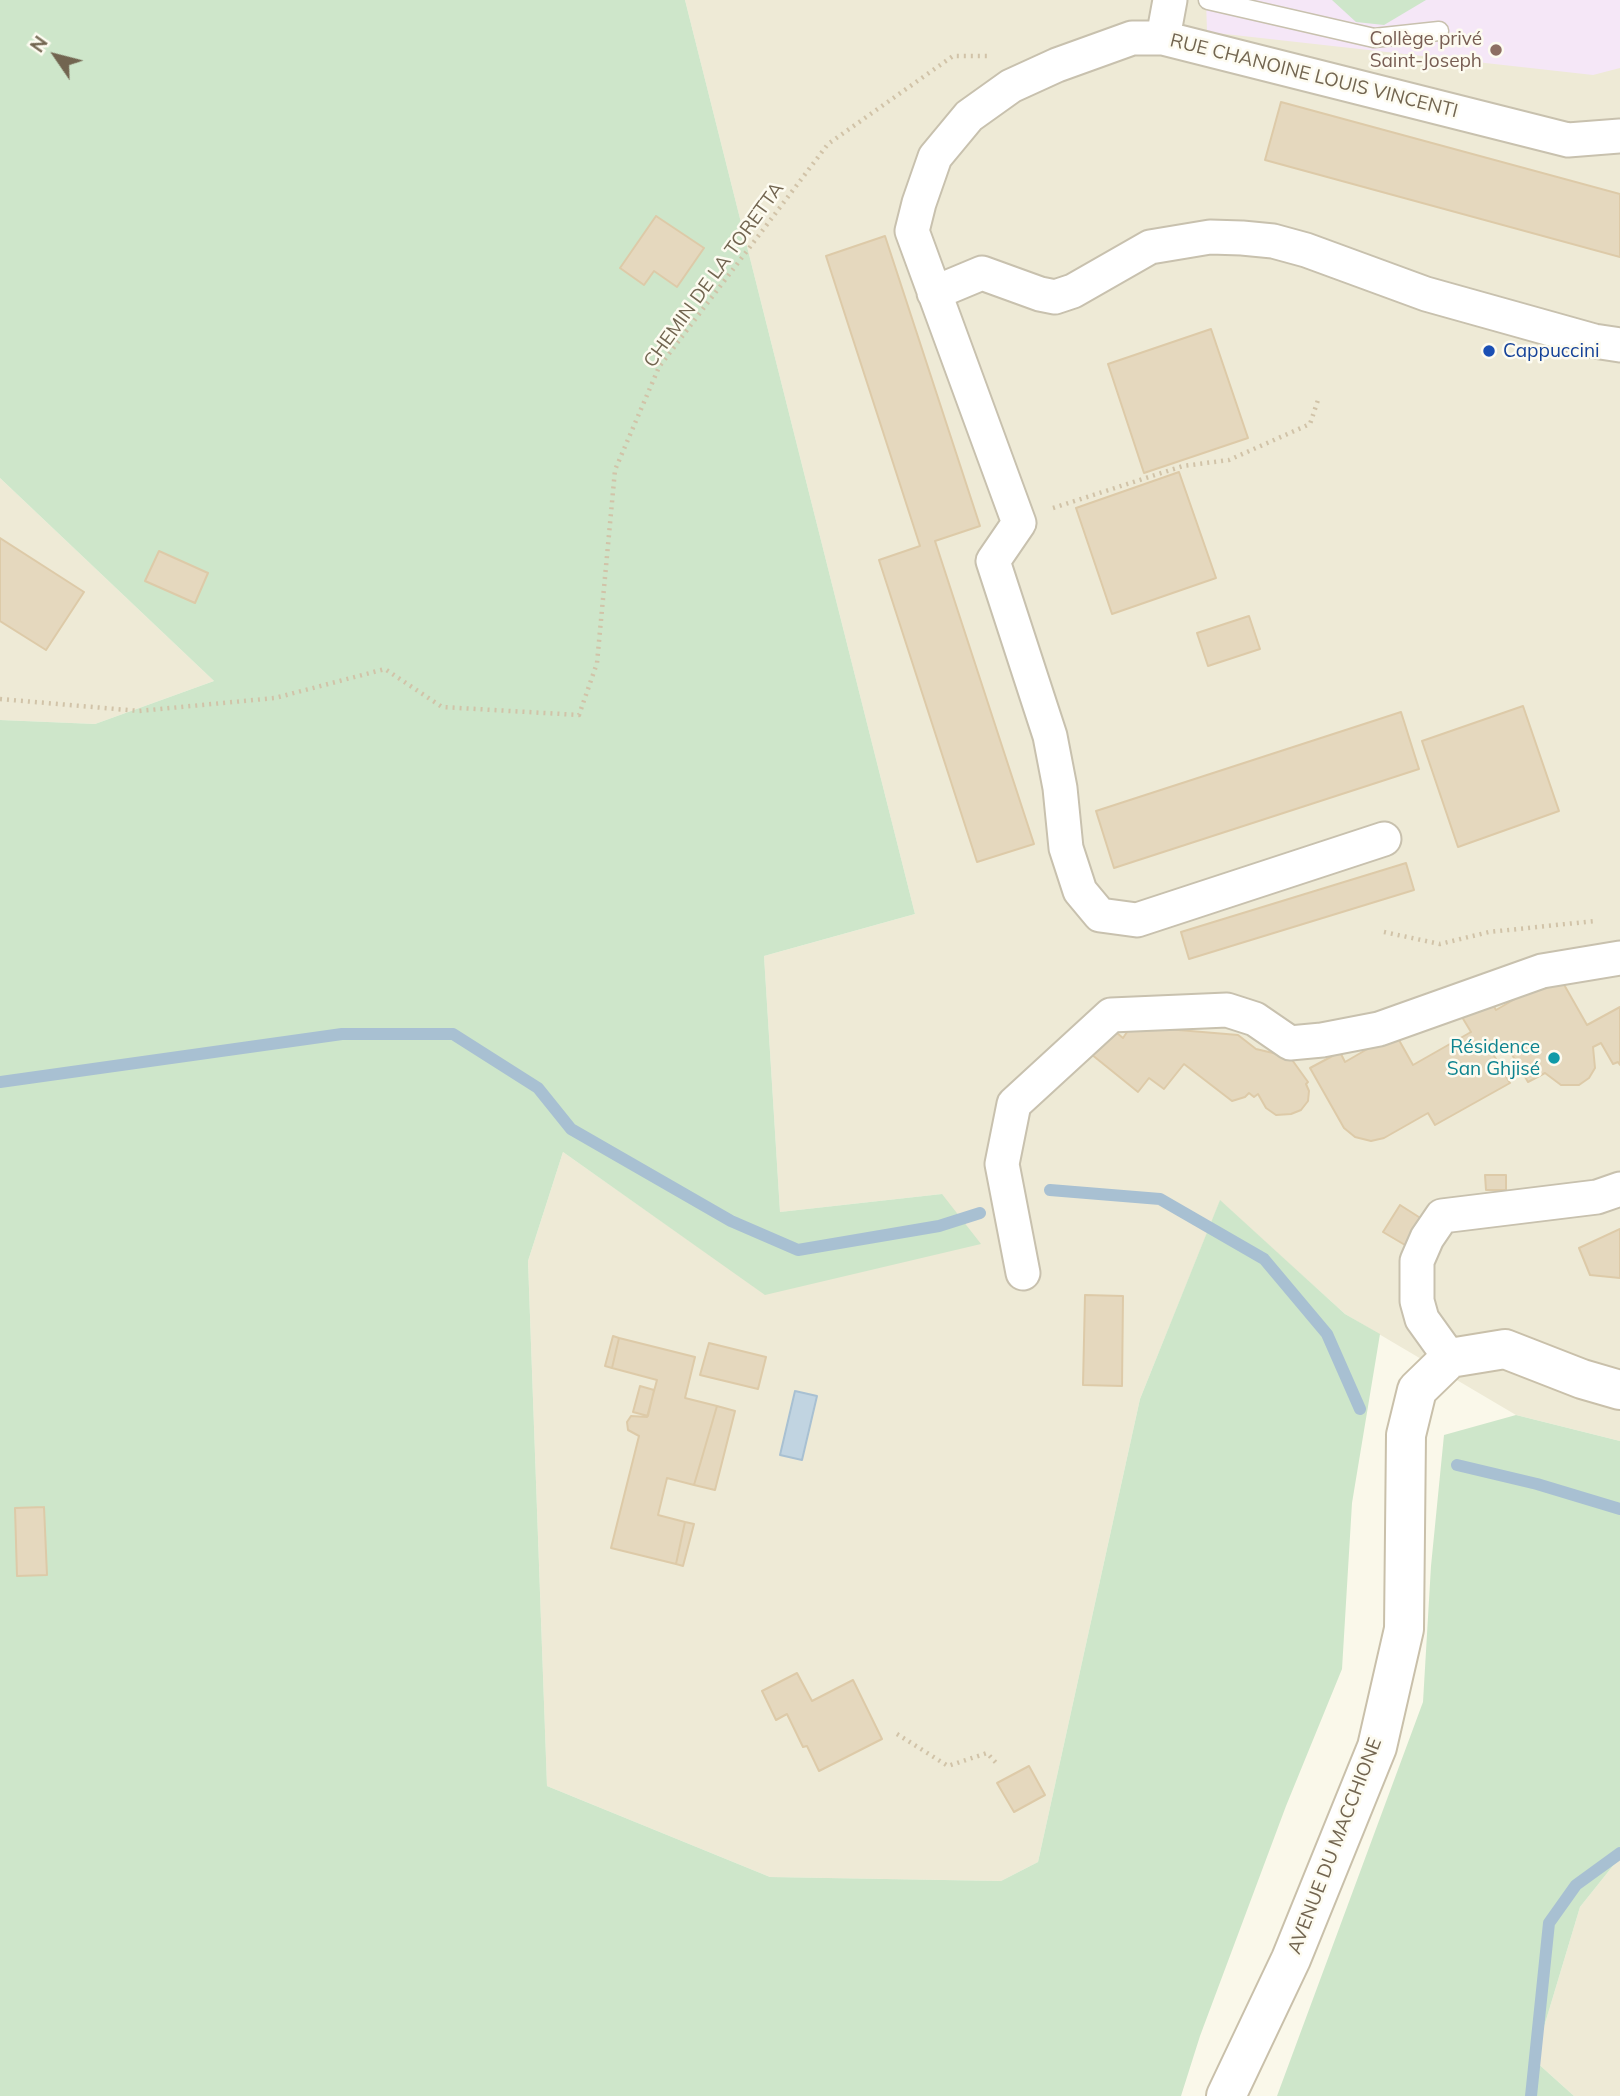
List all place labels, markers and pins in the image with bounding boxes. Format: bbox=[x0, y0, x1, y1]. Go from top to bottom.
place label: Collège privé Saint-Joseph bbox=[1370, 28, 1482, 72]
marker: Collège privé Saint-Joseph bbox=[1488, 42, 1504, 58]
place label: Cappuccini bbox=[1503, 340, 1600, 362]
marker: Cappuccini bbox=[1481, 343, 1497, 359]
place label: Résidence San Ghjisé bbox=[1447, 1036, 1540, 1080]
marker: Résidence San Ghjisé bbox=[1546, 1050, 1562, 1066]

